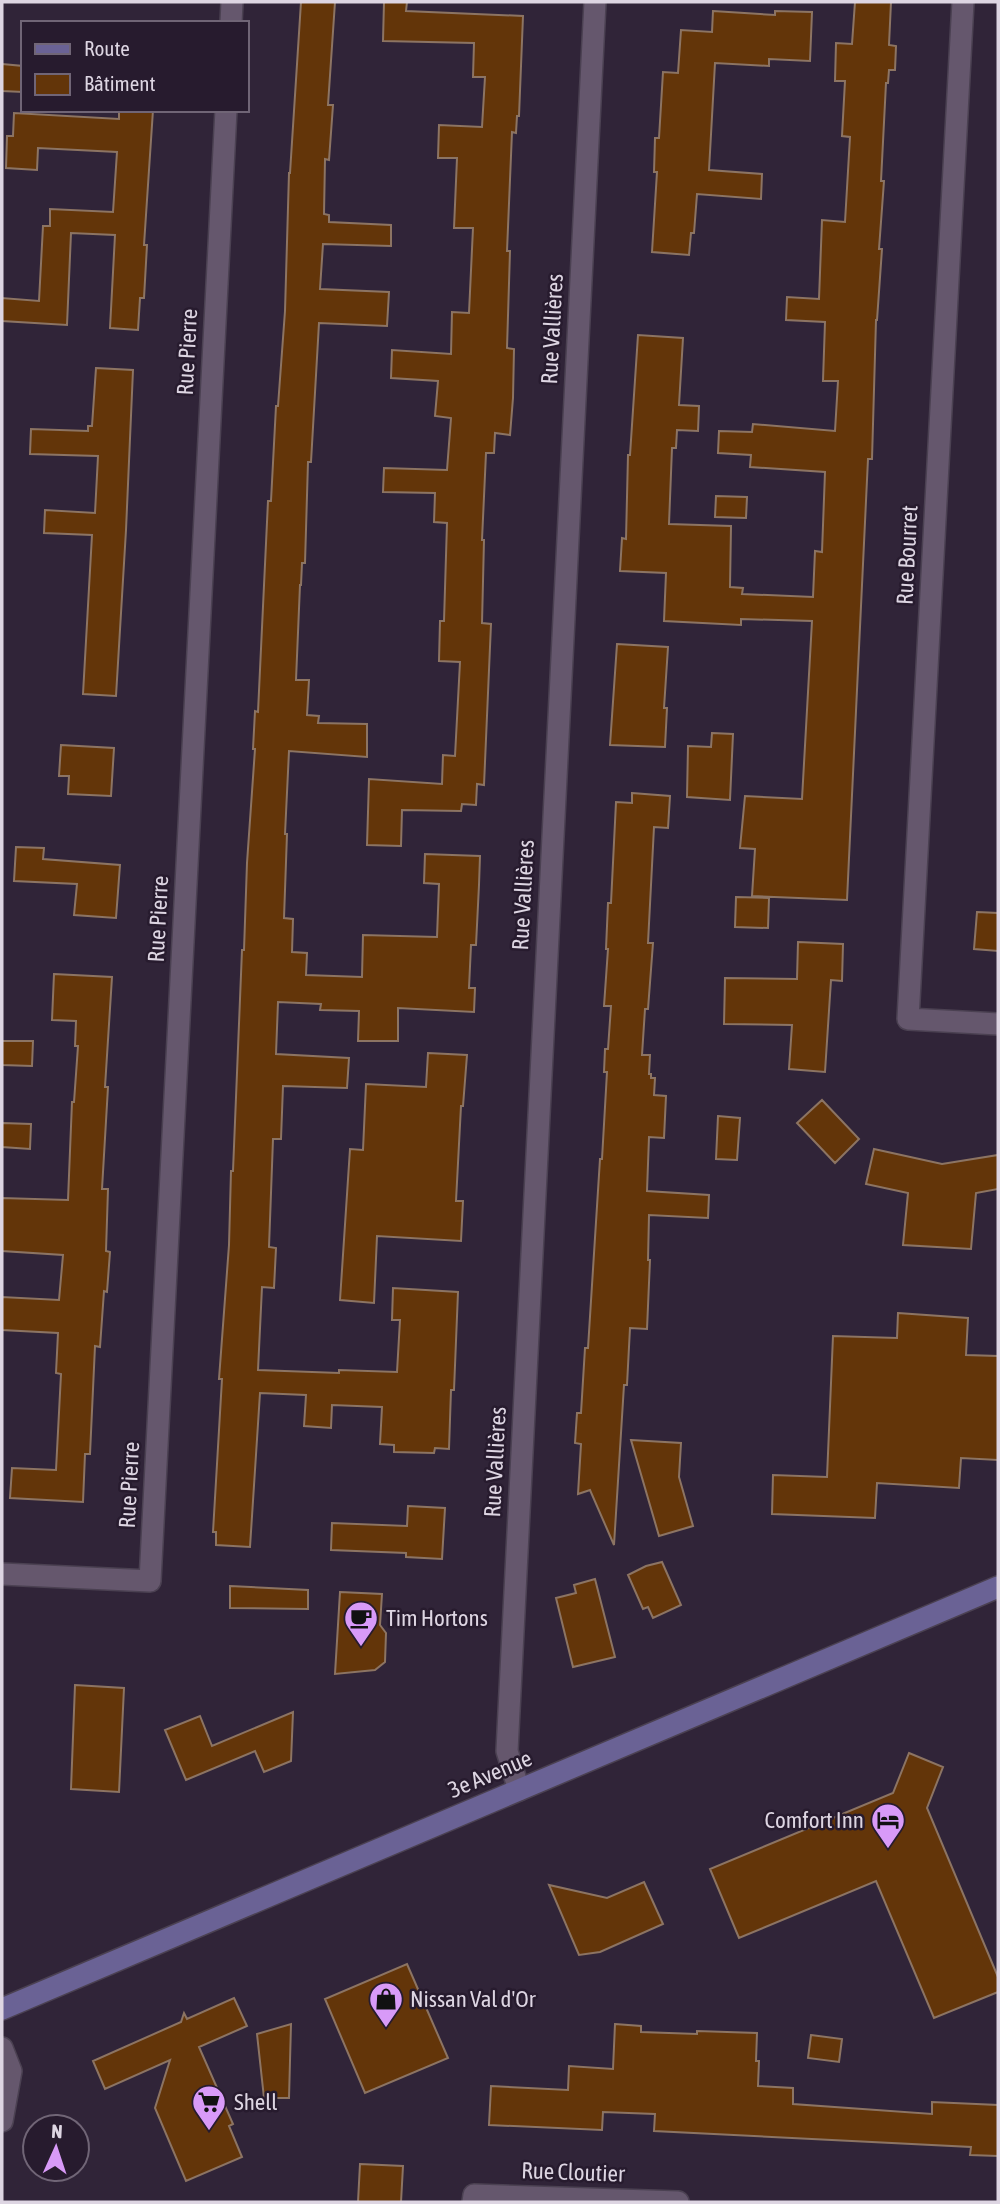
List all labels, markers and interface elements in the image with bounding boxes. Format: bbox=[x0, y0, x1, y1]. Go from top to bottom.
legend bbox=[21, 21, 248, 112]
text: Route bbox=[84, 36, 130, 60]
text: Bâtiment bbox=[84, 71, 155, 95]
street label: Rue Vallières bbox=[536, 273, 568, 385]
street label: Rue Pierre bbox=[172, 308, 202, 396]
street label: Rue Bourret bbox=[891, 505, 923, 605]
street label: Rue Vallières bbox=[507, 839, 539, 951]
street label: Rue Pierre bbox=[143, 875, 173, 963]
street label: Rue Vallières bbox=[479, 1406, 511, 1518]
street label: Rue Pierre bbox=[114, 1441, 144, 1529]
cafe icon: Tim Hortons bbox=[342, 1599, 380, 1648]
place label: Tim Hortons bbox=[386, 1605, 488, 1631]
street label: 3e Avenue bbox=[444, 1745, 536, 1803]
hotel icon: Comfort Inn bbox=[869, 1801, 907, 1850]
place label: Comfort Inn bbox=[765, 1807, 864, 1833]
shop icon: Nissan Val d'Or bbox=[367, 1980, 405, 2029]
place label: Nissan Val d'Or bbox=[410, 1986, 537, 2012]
supermarket icon: Shell bbox=[190, 2083, 228, 2132]
place label: Shell bbox=[234, 2089, 277, 2115]
north arrow bbox=[21, 2113, 91, 2183]
text: N bbox=[51, 2120, 63, 2142]
street label: Rue Cloutier bbox=[521, 2157, 626, 2187]

